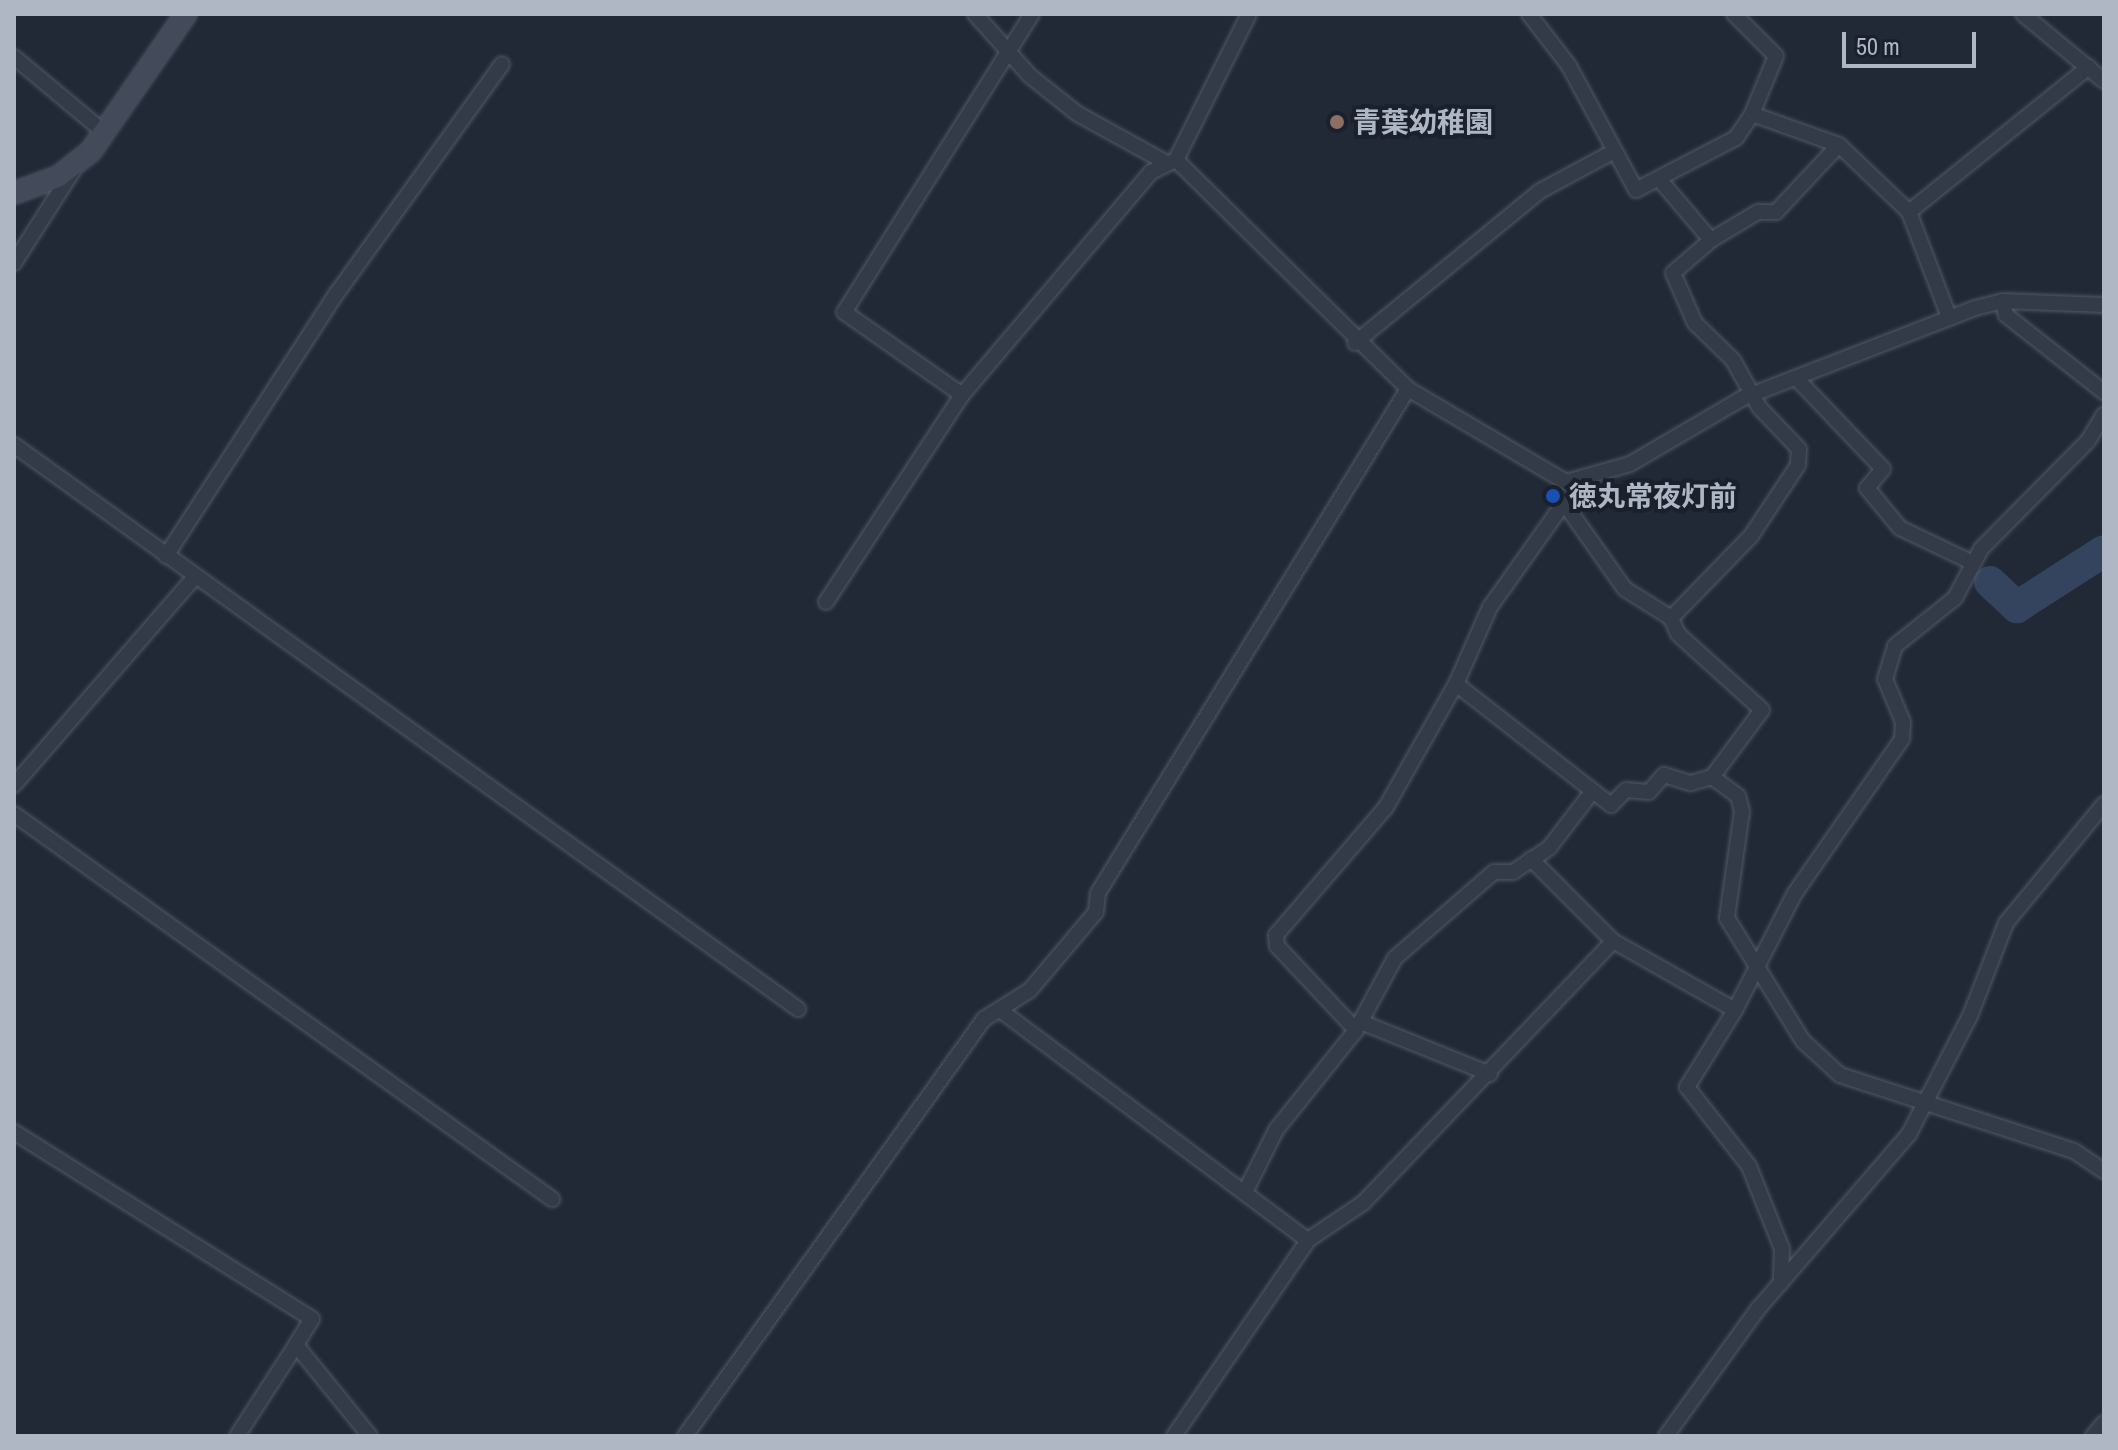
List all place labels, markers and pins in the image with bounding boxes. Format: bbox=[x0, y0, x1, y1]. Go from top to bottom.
place label: 青葉幼稚園 bbox=[1353, 105, 1493, 139]
marker: 青葉幼稚園 bbox=[1328, 113, 1346, 131]
place label: 徳丸常夜灯前 bbox=[1569, 479, 1737, 513]
marker: 徳丸常夜灯前 bbox=[1544, 487, 1562, 505]

